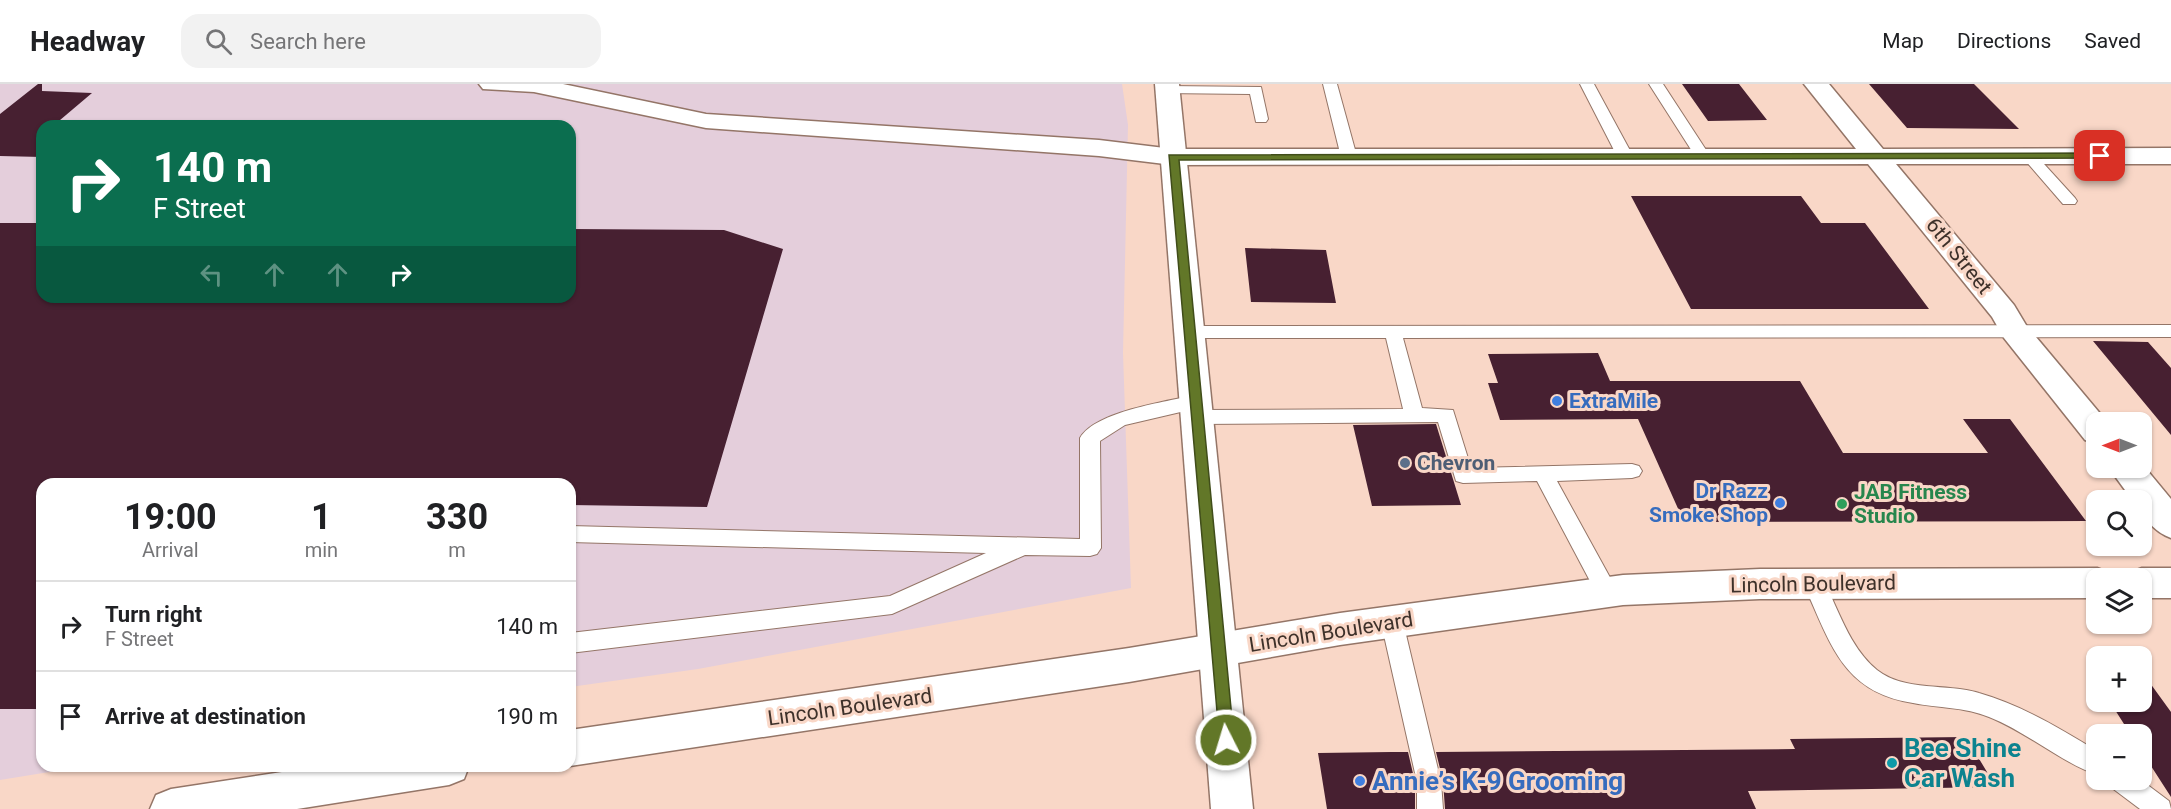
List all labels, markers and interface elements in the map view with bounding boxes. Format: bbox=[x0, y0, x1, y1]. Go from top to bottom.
search box bbox=[181, 14, 601, 68]
text: Headway bbox=[30, 25, 145, 58]
icon: search bbox=[202, 25, 235, 58]
text: Search here bbox=[250, 29, 366, 54]
text: Map bbox=[1882, 29, 1924, 53]
text: Directions bbox=[1957, 29, 2051, 53]
text: Saved bbox=[2084, 29, 2141, 53]
pin bbox=[2074, 130, 2125, 181]
icon: arrive bbox=[2083, 139, 2116, 172]
text: 140 m bbox=[153, 143, 272, 192]
icon: right bbox=[54, 144, 132, 222]
text: F Street bbox=[153, 193, 246, 225]
street label: 6th Street bbox=[1921, 213, 1997, 299]
icon: left bbox=[195, 258, 228, 291]
icon: ahead bbox=[258, 258, 291, 291]
icon: ahead bbox=[321, 258, 354, 291]
icon: right bbox=[384, 258, 417, 291]
place label: ExtraMile bbox=[1569, 389, 1658, 413]
marker: ExtraMile bbox=[1550, 394, 1564, 408]
north arrow bbox=[2086, 412, 2152, 478]
map controls bbox=[2086, 412, 2152, 790]
place label: Chevron bbox=[1417, 451, 1495, 475]
marker: Chevron bbox=[1398, 456, 1412, 470]
place label: Dr Razz Smoke Shop bbox=[1649, 479, 1768, 527]
place label: JAB Fitness Studio bbox=[1854, 480, 1967, 528]
button: search bbox=[2086, 490, 2152, 556]
text: 19:00 bbox=[124, 496, 217, 538]
text: 1 bbox=[311, 496, 332, 538]
text: 330 bbox=[426, 496, 488, 538]
marker: Dr Razz Smoke Shop bbox=[1773, 496, 1787, 510]
marker: JAB Fitness Studio bbox=[1835, 497, 1849, 511]
text: Arrival bbox=[142, 538, 199, 562]
text: min bbox=[305, 538, 338, 562]
text: m bbox=[448, 538, 466, 562]
button: layers bbox=[2086, 568, 2152, 634]
street label: Lincoln Boulevard bbox=[1730, 571, 1896, 597]
text: Turn right bbox=[105, 602, 202, 627]
street label: Lincoln Boulevard bbox=[1247, 607, 1415, 657]
icon: right bbox=[54, 610, 87, 643]
text: 140 m bbox=[496, 614, 558, 639]
text: F Street bbox=[105, 627, 174, 651]
button: + bbox=[2086, 646, 2152, 712]
street label: Lincoln Boulevard bbox=[766, 684, 934, 730]
icon: arrive bbox=[54, 700, 87, 733]
text: Arrive at destination bbox=[105, 704, 306, 729]
text: 190 m bbox=[496, 704, 558, 729]
position arrow bbox=[1194, 708, 1258, 772]
button: − bbox=[2086, 724, 2152, 790]
place label: Bee Shine Car Wash bbox=[1904, 733, 2021, 793]
marker: Bee Shine Car Wash bbox=[1885, 756, 1899, 770]
place label: Annie’s K-9 Grooming bbox=[1372, 766, 1623, 796]
marker: Annie’s K-9 Grooming bbox=[1353, 774, 1367, 788]

